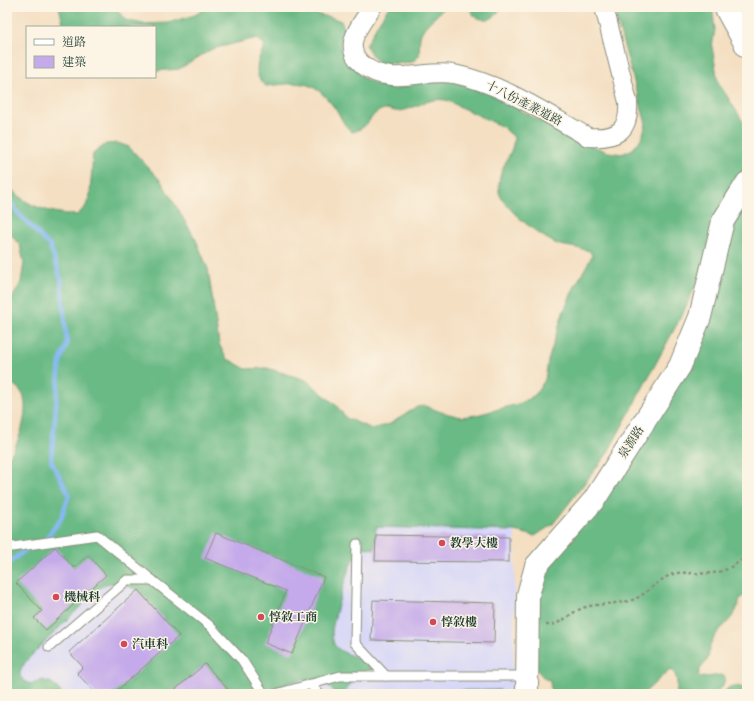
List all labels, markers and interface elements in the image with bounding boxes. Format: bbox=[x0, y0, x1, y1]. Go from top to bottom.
legend bbox=[26, 26, 156, 78]
text: 道路 bbox=[62, 35, 86, 50]
text: 建築 bbox=[62, 55, 86, 70]
street label: 十八份產業道路 bbox=[483, 78, 565, 129]
street label: 泉源路 bbox=[615, 423, 648, 461]
place label: 教學大樓 bbox=[450, 536, 498, 551]
marker: 教學大樓 bbox=[437, 538, 447, 548]
place label: 機械科 bbox=[64, 590, 101, 605]
marker: 機械科 bbox=[51, 592, 61, 602]
place label: 惇敘工商 bbox=[269, 610, 317, 625]
marker: 惇敘工商 bbox=[256, 612, 266, 622]
place label: 惇敘樓 bbox=[441, 615, 477, 630]
marker: 惇敘樓 bbox=[428, 617, 438, 627]
place label: 汽車科 bbox=[132, 637, 169, 652]
marker: 汽車科 bbox=[119, 639, 129, 649]

